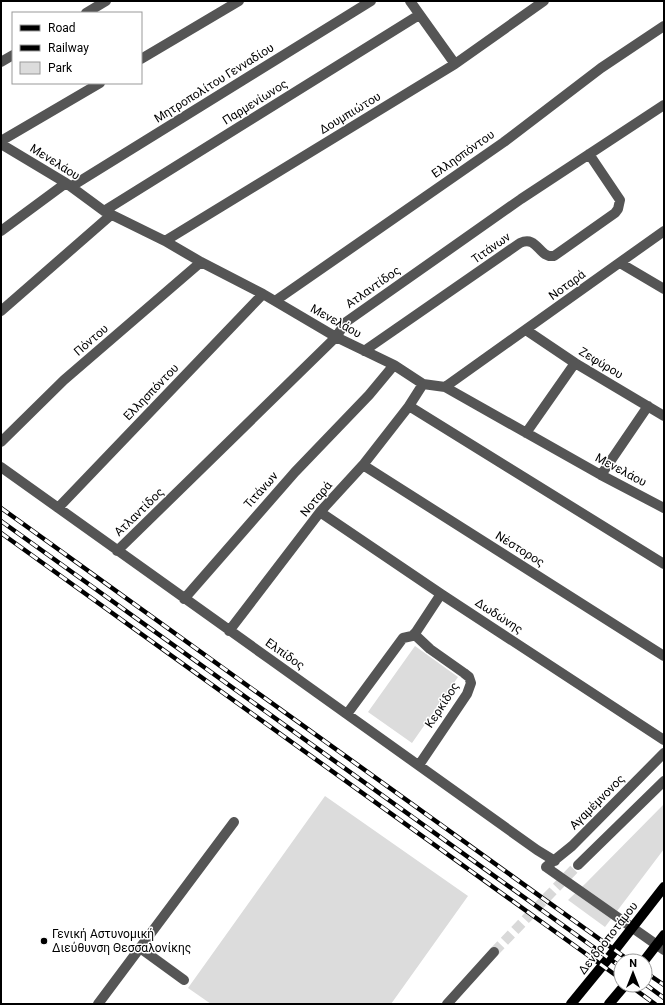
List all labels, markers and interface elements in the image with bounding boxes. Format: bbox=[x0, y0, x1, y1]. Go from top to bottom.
legend bbox=[12, 12, 142, 84]
text: Road bbox=[48, 21, 76, 35]
street label: Μητροπολίτου Γενναδίου bbox=[152, 40, 276, 126]
text: Railway bbox=[48, 41, 89, 55]
text: Park bbox=[48, 61, 73, 75]
street label: Παρμενίωνος bbox=[220, 76, 290, 128]
street label: Δουμπιώτου bbox=[317, 89, 383, 137]
street label: Ελλησπόντου bbox=[429, 127, 497, 181]
street label: Μενελάου bbox=[28, 141, 82, 183]
street label: Τιτάνων bbox=[469, 230, 513, 266]
street label: Ατλαντίδος bbox=[343, 263, 403, 311]
street label: Νοταρά bbox=[546, 267, 588, 303]
street label: Μενελάου bbox=[308, 301, 364, 341]
street label: Πόντου bbox=[71, 321, 111, 359]
street label: Ζεφύρου bbox=[576, 344, 626, 382]
street label: Ελλησπόντου bbox=[121, 361, 181, 423]
street label: Μενελάου bbox=[593, 451, 649, 489]
street label: Τιτάνων bbox=[241, 469, 281, 511]
street label: Νοταρά bbox=[297, 478, 335, 519]
street label: Ατλαντίδος bbox=[111, 485, 167, 539]
street label: Νέστορος bbox=[493, 528, 547, 570]
street label: Δωδώνης bbox=[472, 595, 526, 637]
street label: Ελπίδος bbox=[263, 635, 307, 673]
street label: Κερκίδος bbox=[422, 680, 462, 730]
street label: Αγαμέμνονος bbox=[567, 772, 627, 832]
street label: Δενδροποτάμου bbox=[575, 899, 641, 977]
place label: Γενική Αστυνομική Διεύθυνση Θεσσαλονίκης bbox=[52, 927, 191, 955]
marker: Γενική Αστυνομική Διεύθυνση Θεσσαλονίκης bbox=[39, 936, 49, 946]
north arrow bbox=[613, 953, 653, 993]
text: N bbox=[629, 957, 637, 970]

